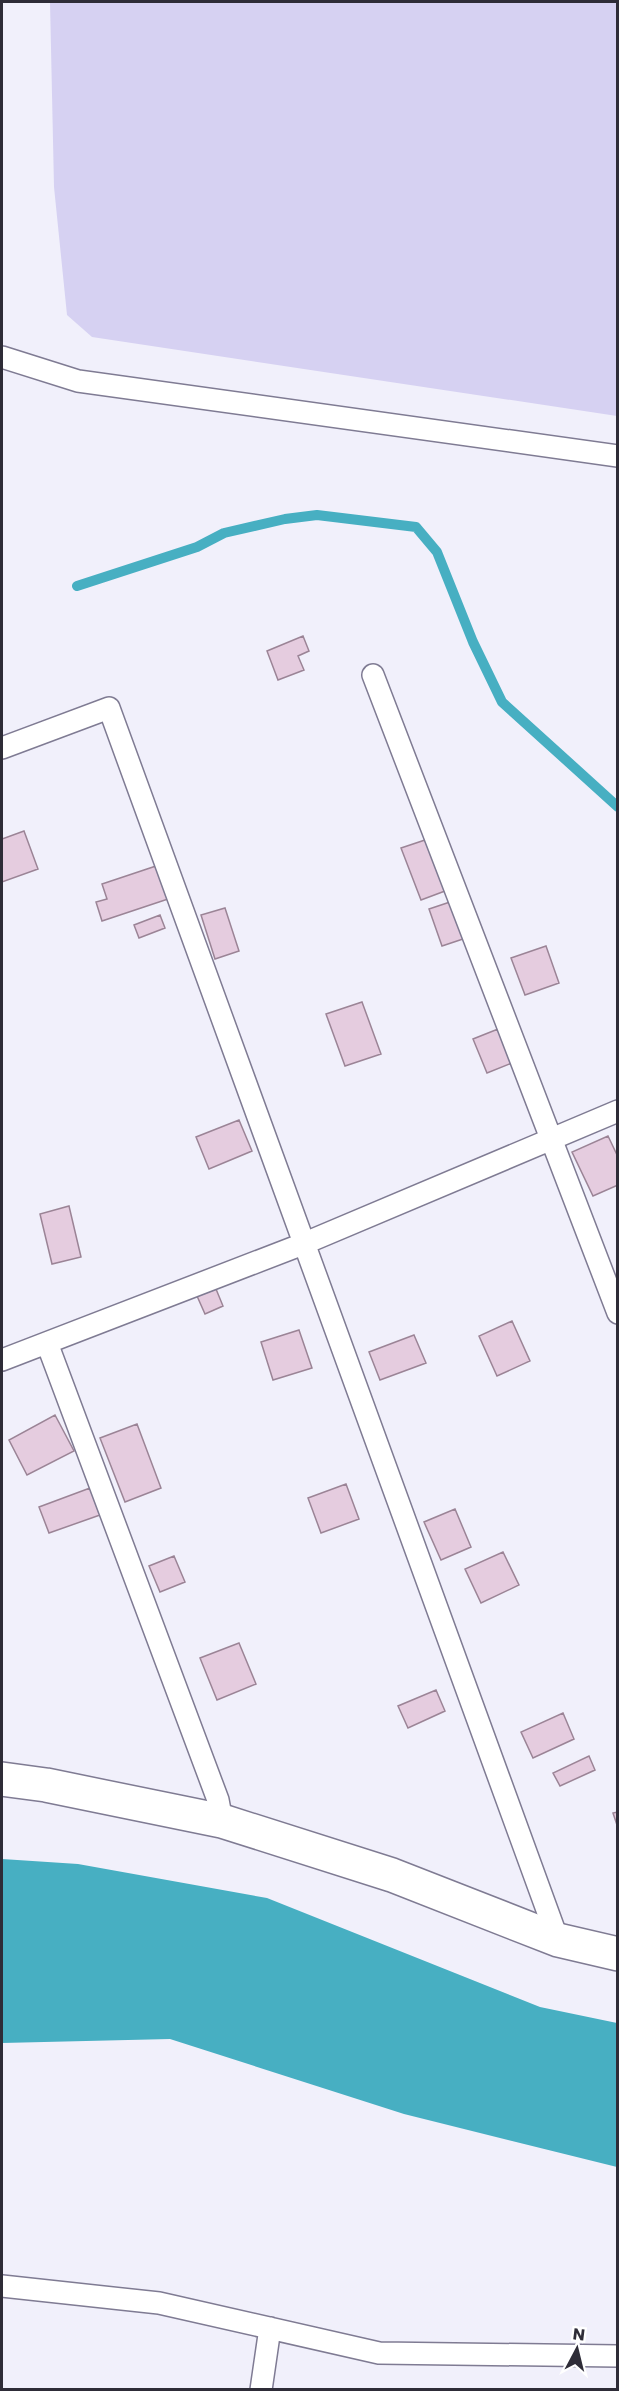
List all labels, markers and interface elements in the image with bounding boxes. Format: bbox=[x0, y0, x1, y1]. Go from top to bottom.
north arrow bbox=[547, 2319, 607, 2379]
text: N bbox=[571, 2322, 586, 2347]

